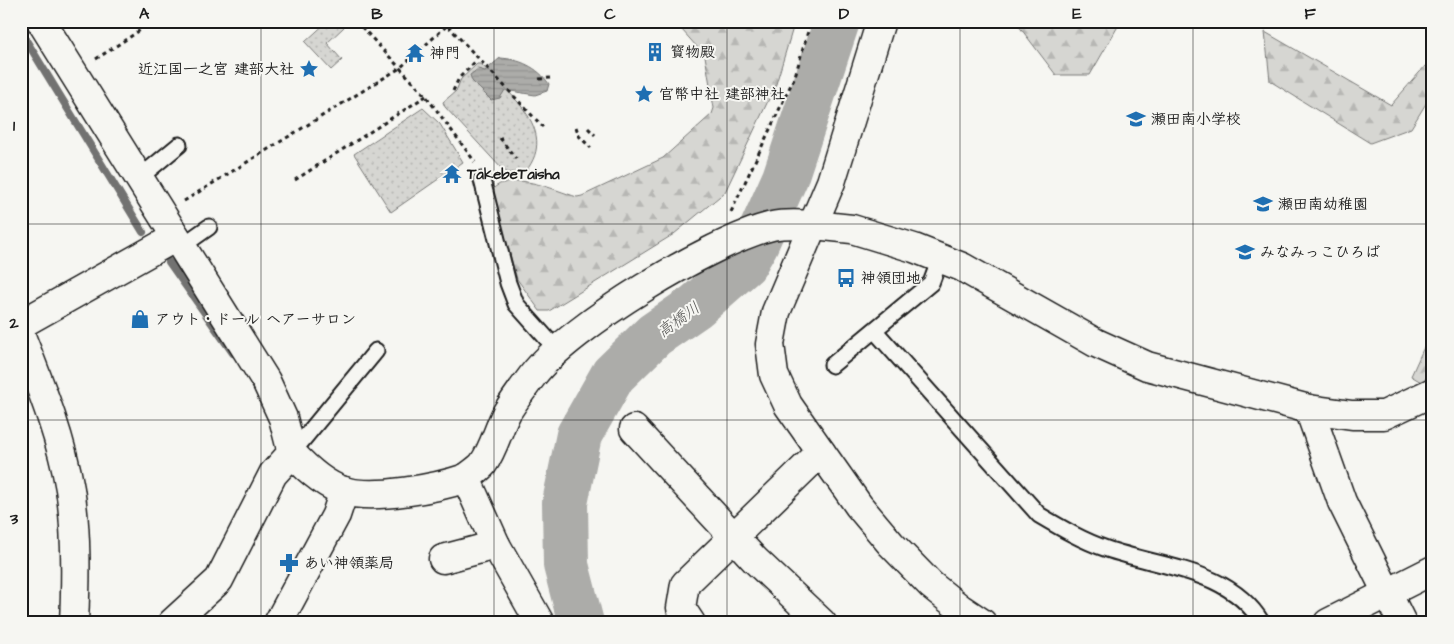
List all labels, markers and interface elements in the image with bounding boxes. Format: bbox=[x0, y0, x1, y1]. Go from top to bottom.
text: A bbox=[139, 3, 150, 25]
text: B bbox=[371, 3, 383, 25]
text: C bbox=[604, 3, 616, 25]
text: D bbox=[839, 3, 850, 25]
text: E bbox=[1072, 3, 1082, 25]
text: F bbox=[1304, 3, 1316, 25]
building icon: 寳物殿 bbox=[644, 41, 666, 63]
temple icon: 神門 bbox=[404, 42, 426, 64]
place label: 寳物殿 bbox=[670, 42, 715, 63]
place label: 神門 bbox=[430, 43, 460, 64]
place icon: 近江国一之宮 建部大社 bbox=[298, 58, 320, 80]
place label: 近江国一之宮 建部大社 bbox=[138, 59, 294, 80]
place icon: 官幣中社 建部神社 bbox=[633, 83, 655, 105]
place label: 官幣中社 建部神社 bbox=[659, 84, 785, 105]
school or university icon: 瀬田南小学校 bbox=[1125, 108, 1147, 130]
place label: 瀬田南小学校 bbox=[1151, 109, 1241, 130]
text: 1 bbox=[13, 115, 16, 137]
temple icon: TakebeTaisha bbox=[441, 163, 463, 185]
place label: TakebeTaisha bbox=[466, 164, 560, 185]
school or university icon: 瀬田南幼稚園 bbox=[1252, 193, 1274, 215]
place label: 瀬田南幼稚園 bbox=[1278, 194, 1368, 215]
school or university icon: みなみっこひろば bbox=[1234, 241, 1256, 263]
place label: みなみっこひろば bbox=[1260, 242, 1380, 263]
bus stop icon: 神領団地 bbox=[835, 267, 857, 289]
place label: 神領団地 bbox=[861, 268, 921, 289]
water label: 高橋川 bbox=[653, 297, 704, 343]
shop icon: アウト・ドール ヘアーサロン bbox=[129, 308, 151, 330]
place label: アウト・ドール ヘアーサロン bbox=[155, 309, 356, 330]
text: 2 bbox=[8, 312, 19, 334]
text: 3 bbox=[9, 508, 19, 530]
pharmacy icon: あい神領薬局 bbox=[278, 552, 300, 574]
place label: あい神領薬局 bbox=[304, 553, 394, 574]

